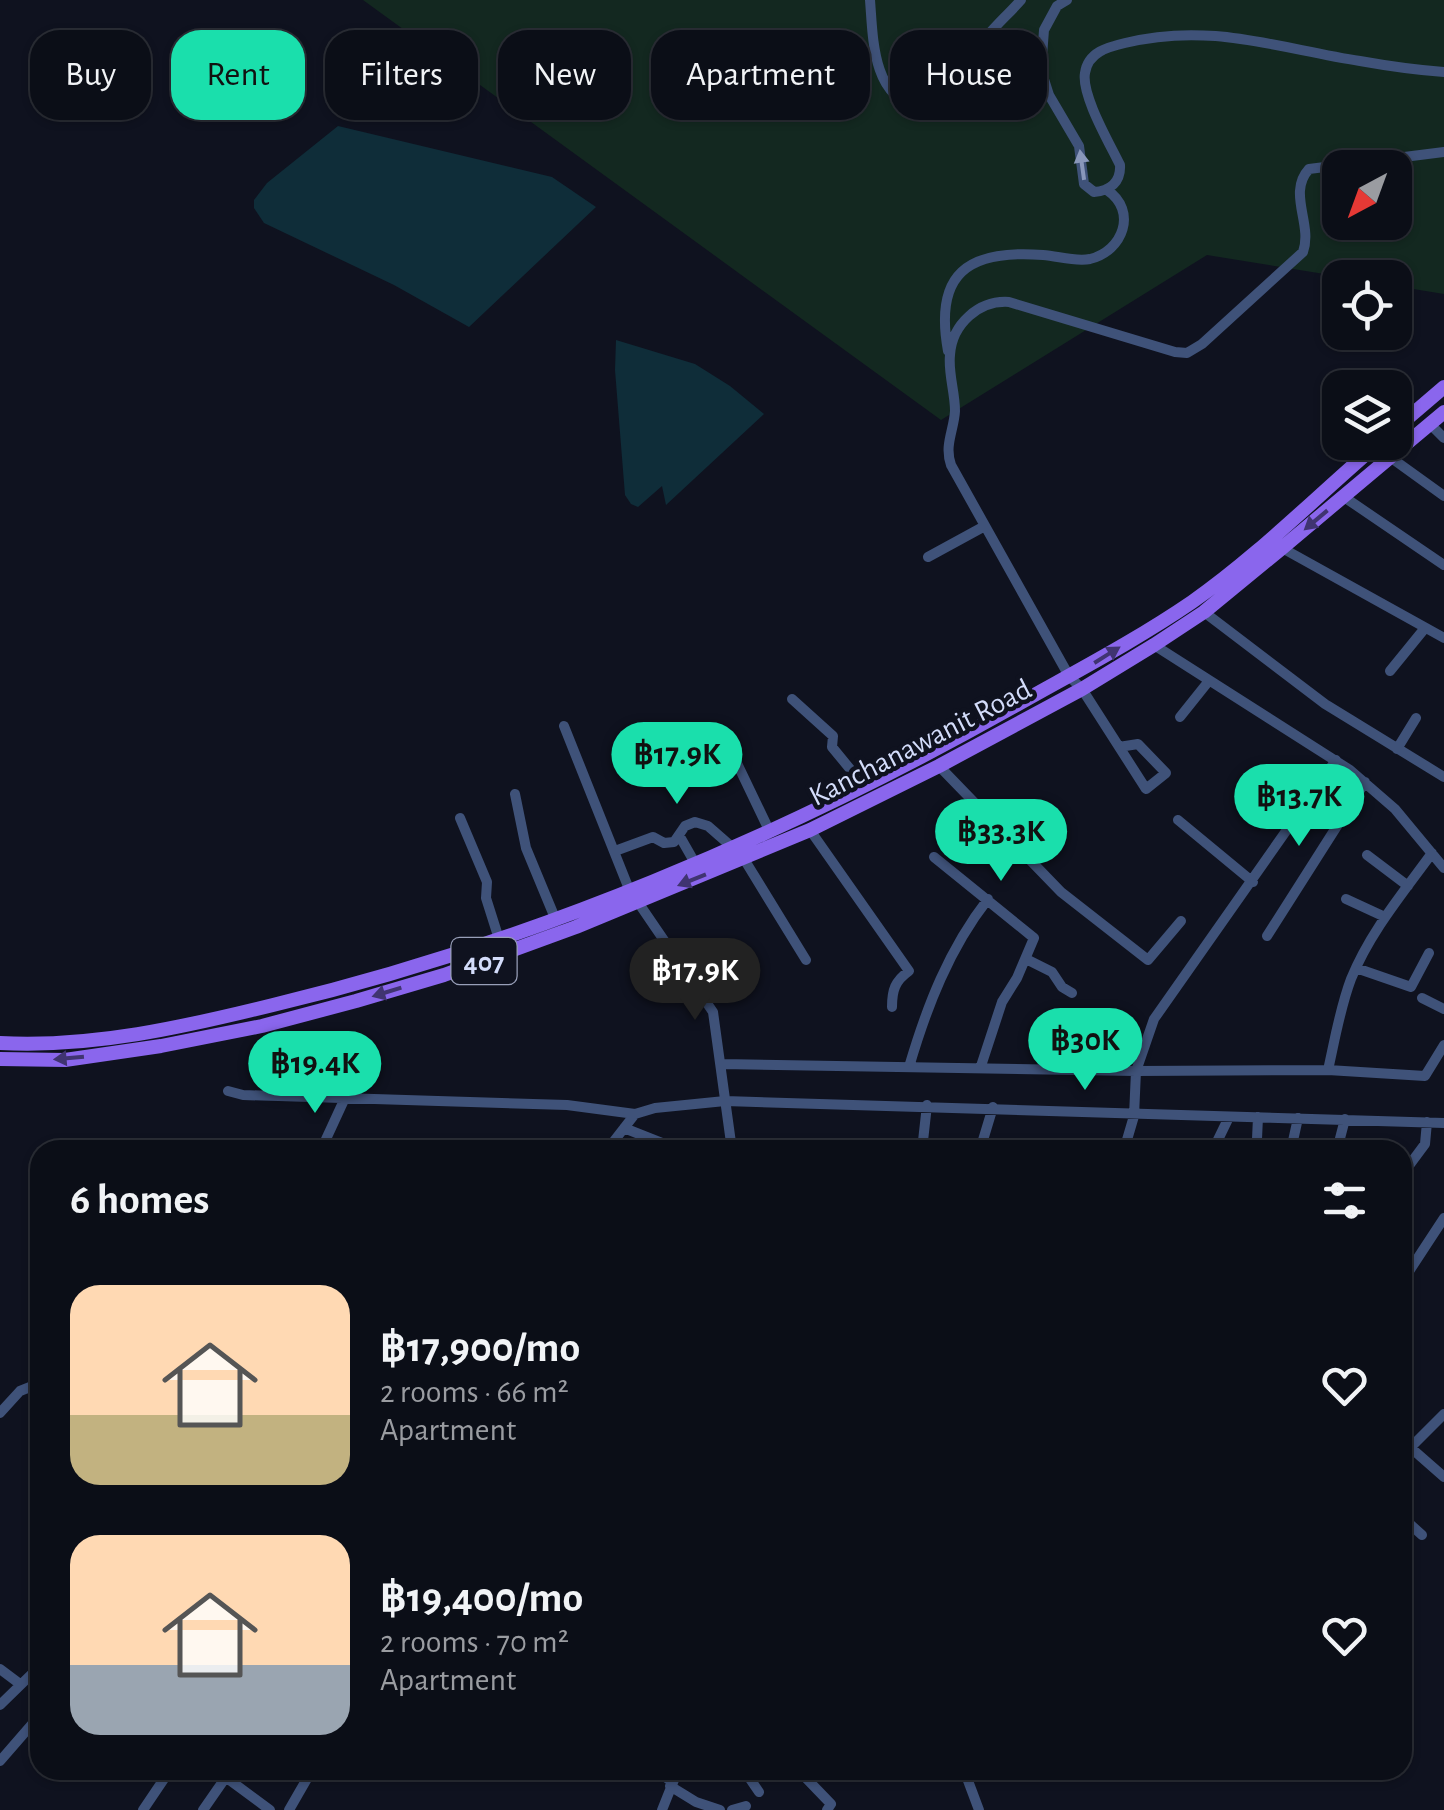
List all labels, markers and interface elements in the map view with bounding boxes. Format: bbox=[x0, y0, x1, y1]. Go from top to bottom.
chip: Buy bbox=[30, 30, 151, 120]
chip: Rent bbox=[171, 30, 305, 120]
chip: Filters bbox=[325, 30, 478, 120]
chip: New bbox=[498, 30, 631, 120]
chip: Apartment bbox=[651, 30, 870, 120]
chip: House bbox=[890, 30, 1047, 120]
one-way arrow bbox=[1073, 149, 1089, 181]
north arrow bbox=[1322, 150, 1412, 240]
map controls bbox=[1322, 150, 1412, 460]
button: locate bbox=[1322, 260, 1412, 350]
button: layers bbox=[1322, 370, 1412, 460]
one-way arrow bbox=[1304, 509, 1329, 530]
one-way arrow bbox=[1093, 647, 1121, 664]
street label: Kanchanawanit Road bbox=[804, 674, 1036, 812]
pin: ฿17.9K bbox=[596, 722, 758, 807]
text: ฿17.9K bbox=[633, 738, 721, 770]
pin: ฿13.7K bbox=[1218, 764, 1380, 849]
text: ฿13.7K bbox=[1256, 780, 1342, 812]
pin: ฿33.3K bbox=[920, 799, 1082, 884]
text: ฿33.3K bbox=[957, 815, 1045, 847]
one-way arrow bbox=[676, 873, 706, 889]
road number: 407 bbox=[452, 938, 516, 984]
pin: ฿17.9K bbox=[614, 938, 776, 1023]
text: ฿17.9K bbox=[651, 954, 739, 986]
one-way arrow bbox=[371, 985, 401, 1000]
pin: ฿30K bbox=[1026, 1008, 1144, 1093]
text: ฿30K bbox=[1050, 1024, 1120, 1056]
pin: ฿19.4K bbox=[234, 1031, 396, 1116]
text: ฿19.4K bbox=[270, 1047, 360, 1079]
one-way arrow bbox=[53, 1051, 85, 1067]
icon: filters bbox=[1317, 1173, 1372, 1228]
text: 6 homes bbox=[70, 1179, 209, 1221]
icon: home bbox=[150, 1325, 270, 1445]
text: ฿17,900/mo bbox=[380, 1327, 580, 1369]
icon: heart bbox=[1317, 1358, 1372, 1413]
text: 2 rooms · 66 m² bbox=[380, 1376, 569, 1408]
text: Apartment bbox=[380, 1414, 516, 1446]
icon: home bbox=[150, 1575, 270, 1695]
text: ฿19,400/mo bbox=[380, 1577, 583, 1619]
icon: heart bbox=[1317, 1608, 1372, 1663]
text: 2 rooms · 70 m² bbox=[380, 1626, 569, 1658]
text: Apartment bbox=[380, 1664, 516, 1696]

